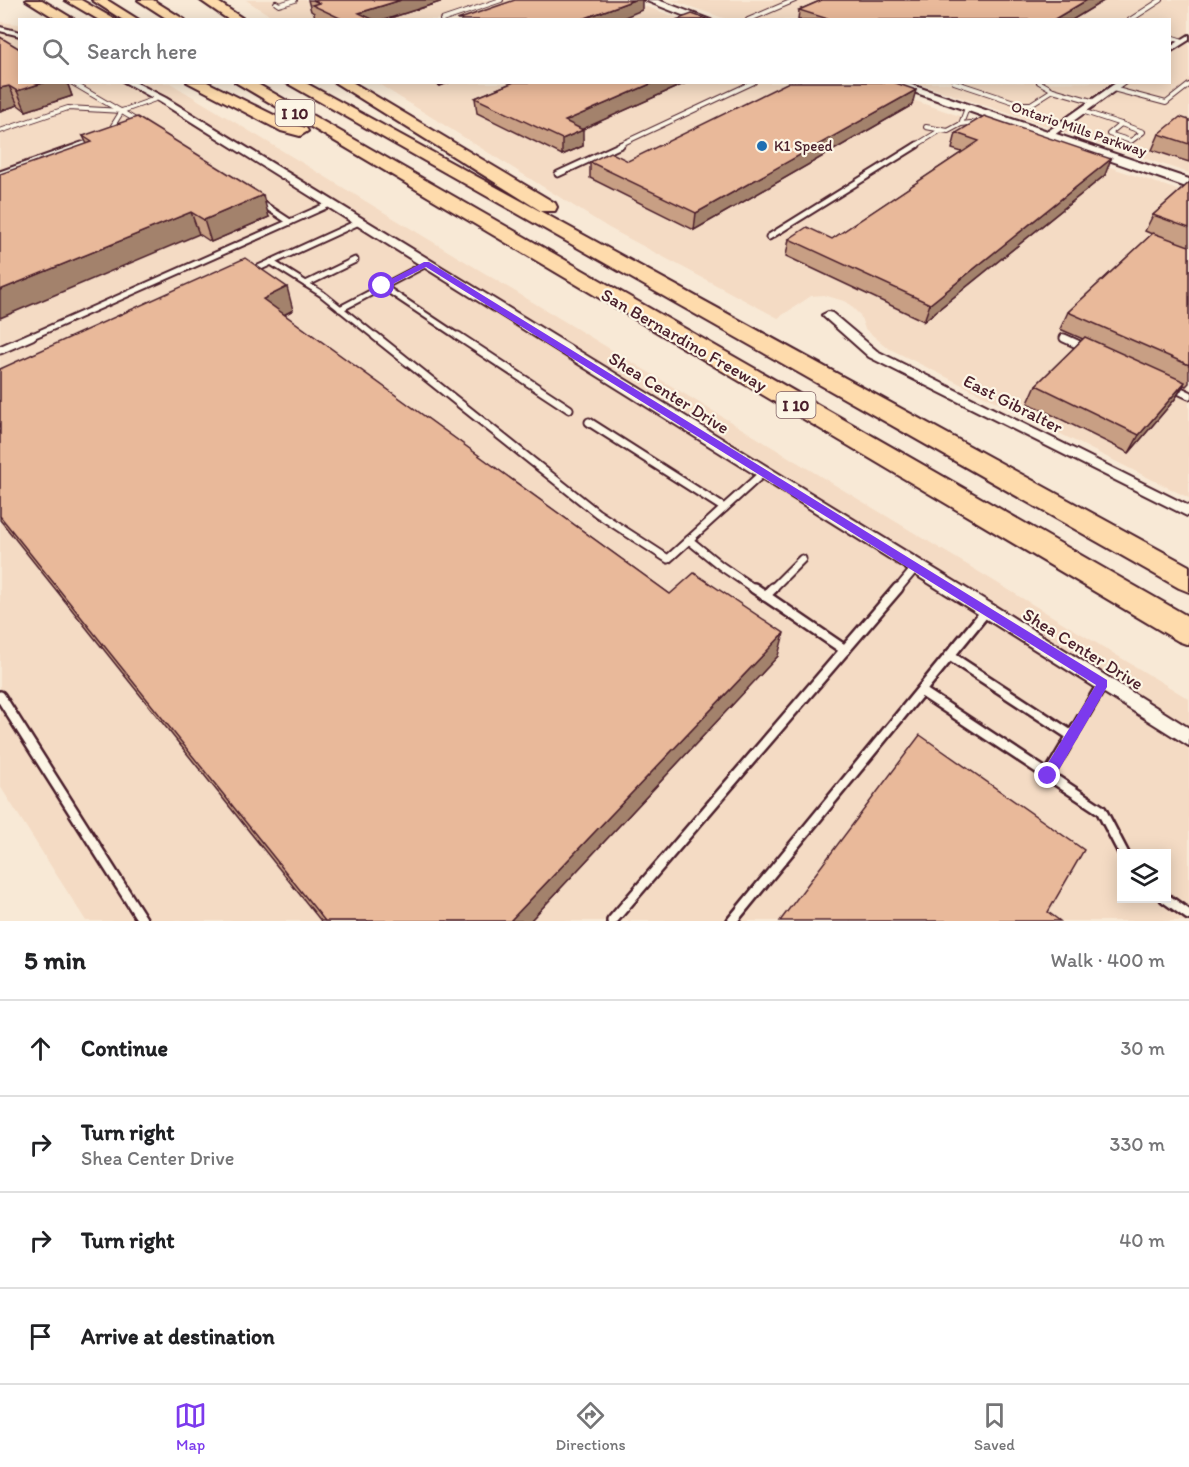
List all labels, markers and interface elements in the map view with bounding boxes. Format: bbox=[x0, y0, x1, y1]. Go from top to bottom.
search box bbox=[18, 18, 1171, 84]
icon: search bbox=[39, 35, 72, 68]
text: Search here bbox=[87, 38, 197, 65]
street label: Ontario Mills Parkway bbox=[1009, 97, 1149, 161]
road number: I 10 bbox=[276, 100, 314, 126]
place label: K1 Speed bbox=[774, 137, 833, 155]
marker: K1 Speed bbox=[755, 139, 769, 153]
route start bbox=[368, 272, 394, 298]
street label: San Bernardino Freeway bbox=[597, 284, 771, 397]
street label: Shea Center Drive bbox=[605, 347, 733, 439]
street label: East Gibralter bbox=[960, 370, 1067, 439]
road number: I 10 bbox=[776, 392, 816, 418]
street label: Shea Center Drive bbox=[1019, 603, 1147, 695]
route end bbox=[1034, 762, 1060, 788]
map controls bbox=[1117, 849, 1171, 903]
button: layers bbox=[1117, 849, 1171, 903]
text: 5 min bbox=[24, 944, 86, 976]
text: Walk · 400 m bbox=[1051, 948, 1165, 972]
icon: ahead bbox=[24, 1032, 57, 1065]
text: Continue bbox=[81, 1035, 168, 1062]
text: 30 m bbox=[1120, 1036, 1165, 1060]
text: Turn right bbox=[81, 1119, 175, 1146]
icon: right bbox=[24, 1128, 57, 1161]
text: 330 m bbox=[1110, 1132, 1165, 1156]
text: Shea Center Drive bbox=[81, 1146, 234, 1170]
icon: right bbox=[24, 1224, 57, 1257]
text: Turn right bbox=[81, 1227, 175, 1254]
text: 40 m bbox=[1119, 1228, 1165, 1252]
icon: arrive bbox=[24, 1320, 57, 1353]
text: Arrive at destination bbox=[81, 1323, 275, 1350]
tab: Map bbox=[174, 1399, 207, 1454]
tab: Directions bbox=[555, 1399, 626, 1454]
tab: Saved bbox=[974, 1399, 1015, 1454]

